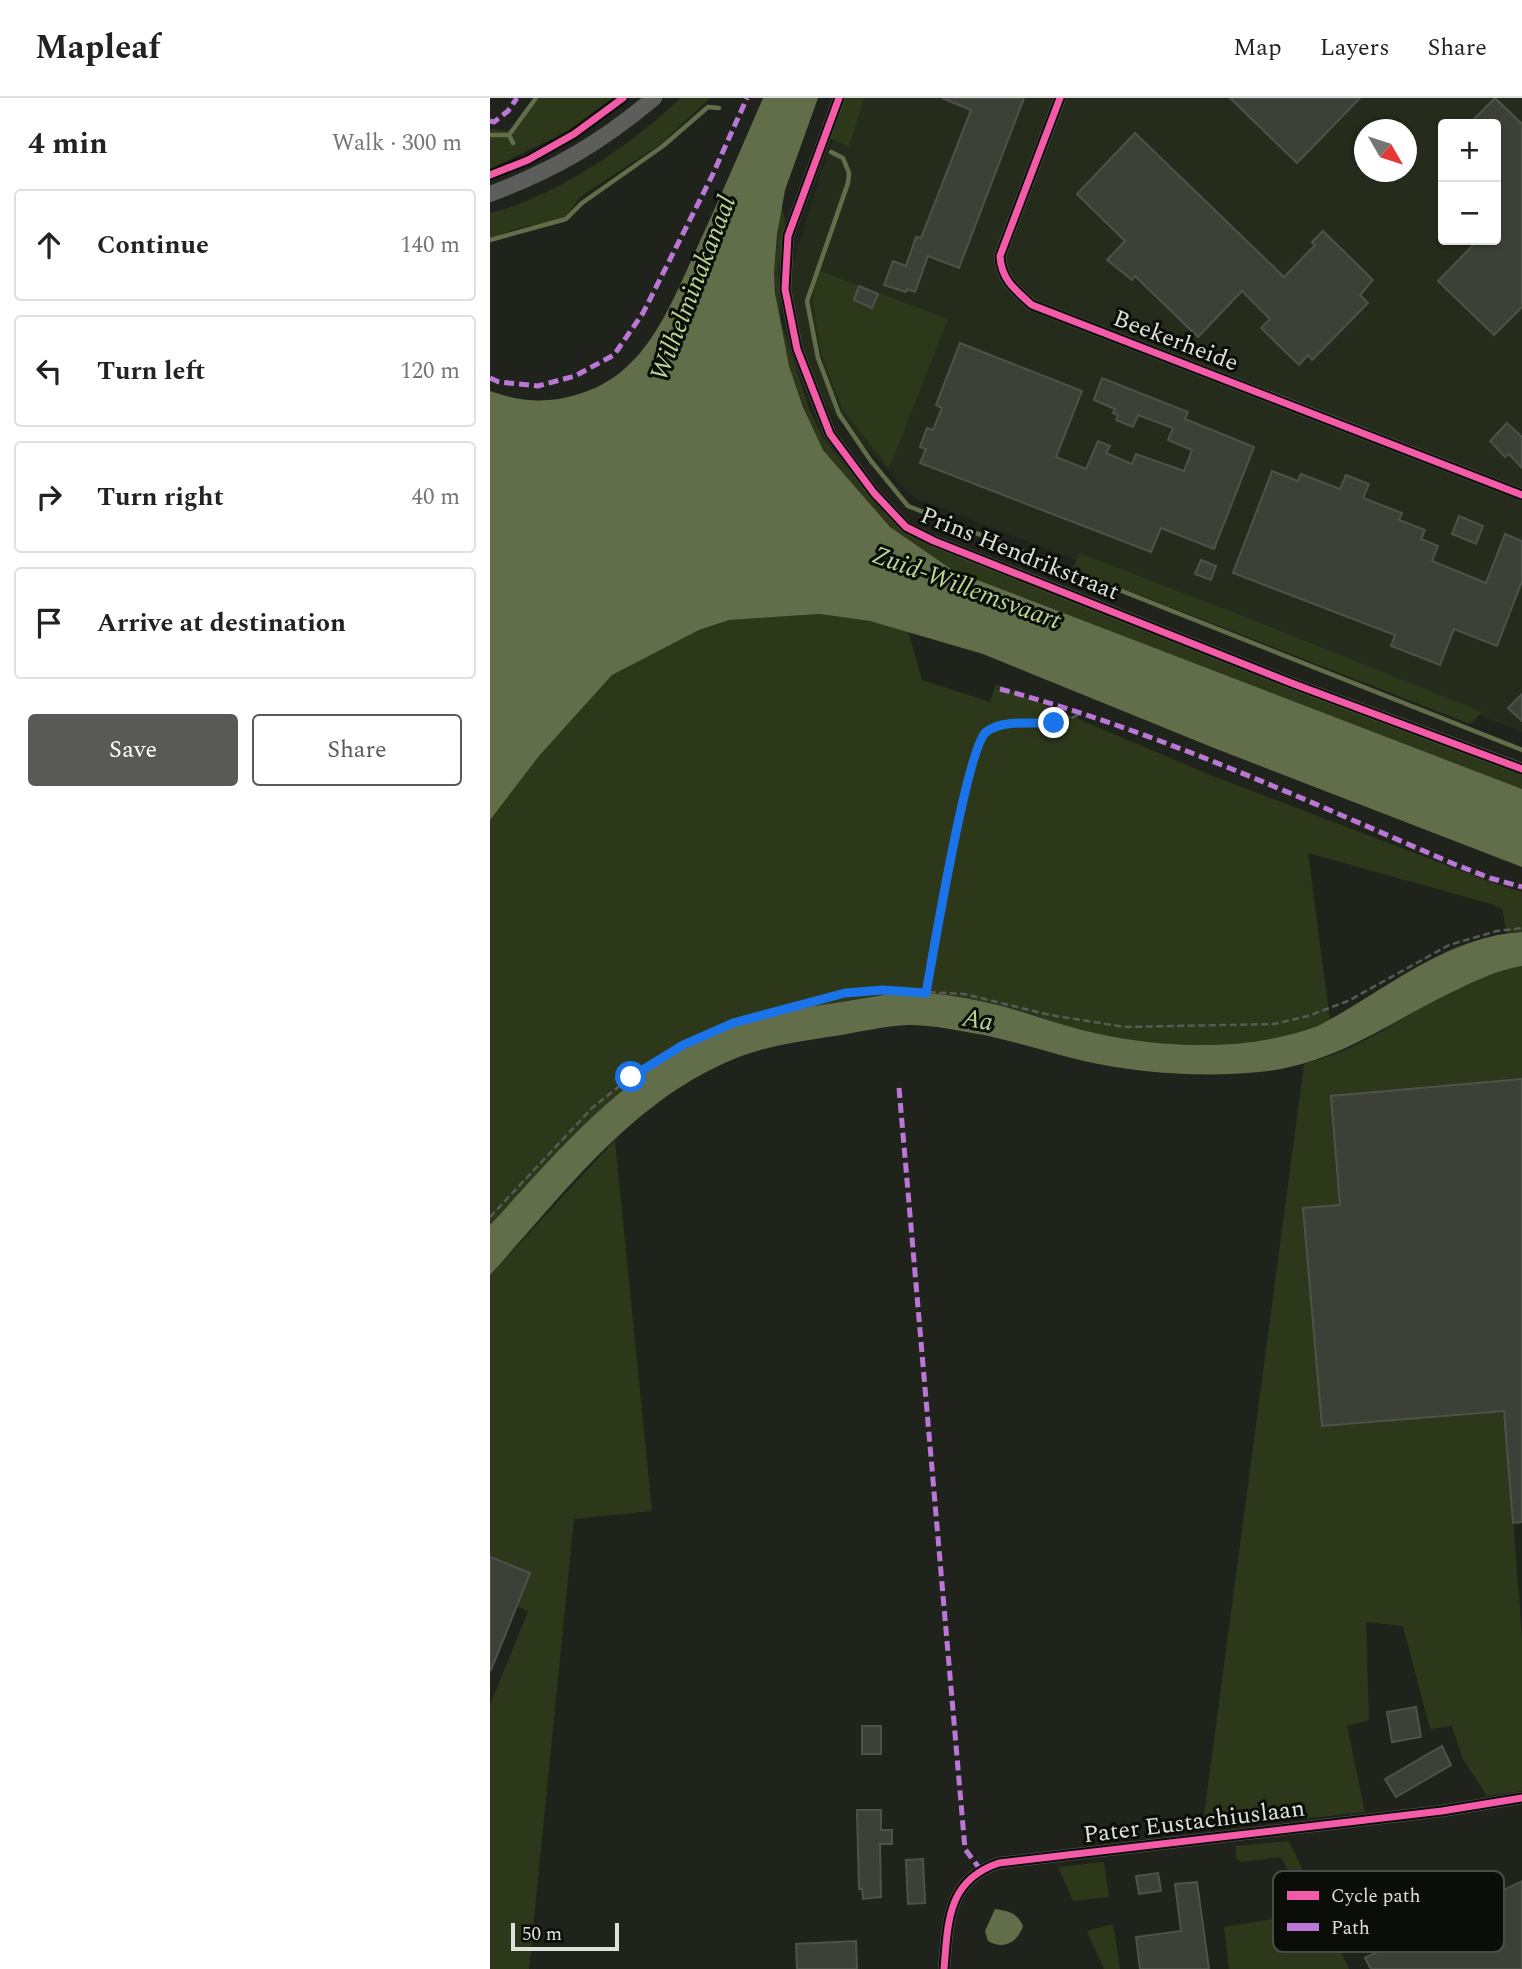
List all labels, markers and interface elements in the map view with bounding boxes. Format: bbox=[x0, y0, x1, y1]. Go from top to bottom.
text: Mapleaf bbox=[35, 23, 161, 73]
text: Map bbox=[1233, 30, 1282, 66]
text: Layers bbox=[1320, 30, 1390, 66]
text: Share bbox=[1428, 30, 1487, 66]
north arrow bbox=[1354, 119, 1417, 182]
map controls bbox=[1438, 119, 1501, 245]
button: + bbox=[1438, 119, 1501, 182]
text: 4 min bbox=[28, 121, 108, 167]
text: Walk · 300 m bbox=[332, 126, 462, 161]
button: − bbox=[1438, 182, 1501, 245]
water label: Wilhelminakanaal bbox=[639, 189, 747, 387]
text: Continue bbox=[97, 225, 209, 265]
icon: ahead bbox=[30, 226, 68, 264]
text: 140 m bbox=[400, 228, 460, 263]
street label: Beekerheide bbox=[1108, 301, 1243, 381]
text: Turn left bbox=[97, 351, 205, 391]
icon: left bbox=[30, 352, 68, 390]
text: 120 m bbox=[400, 354, 460, 389]
text: Turn right bbox=[97, 477, 224, 517]
icon: right bbox=[30, 478, 68, 516]
text: 40 m bbox=[411, 480, 460, 515]
street label: Prins Hendrikstraat bbox=[915, 498, 1124, 610]
water label: Zuid-Willemsvaart bbox=[867, 535, 1068, 641]
text: Arrive at destination bbox=[97, 603, 346, 643]
icon: arrive bbox=[30, 604, 68, 642]
route end bbox=[1038, 707, 1069, 738]
button: Save bbox=[28, 714, 238, 786]
button: Share bbox=[252, 714, 462, 786]
water label: Aa bbox=[958, 997, 996, 1042]
route start bbox=[615, 1061, 646, 1092]
street label: Pater Eustachiuslaan bbox=[1081, 1791, 1307, 1853]
legend bbox=[1273, 1871, 1504, 1952]
text: Cycle path bbox=[1331, 1882, 1421, 1911]
text: Path bbox=[1331, 1914, 1370, 1943]
scale bar bbox=[511, 1920, 620, 1952]
text: 50 m bbox=[522, 1920, 562, 1949]

